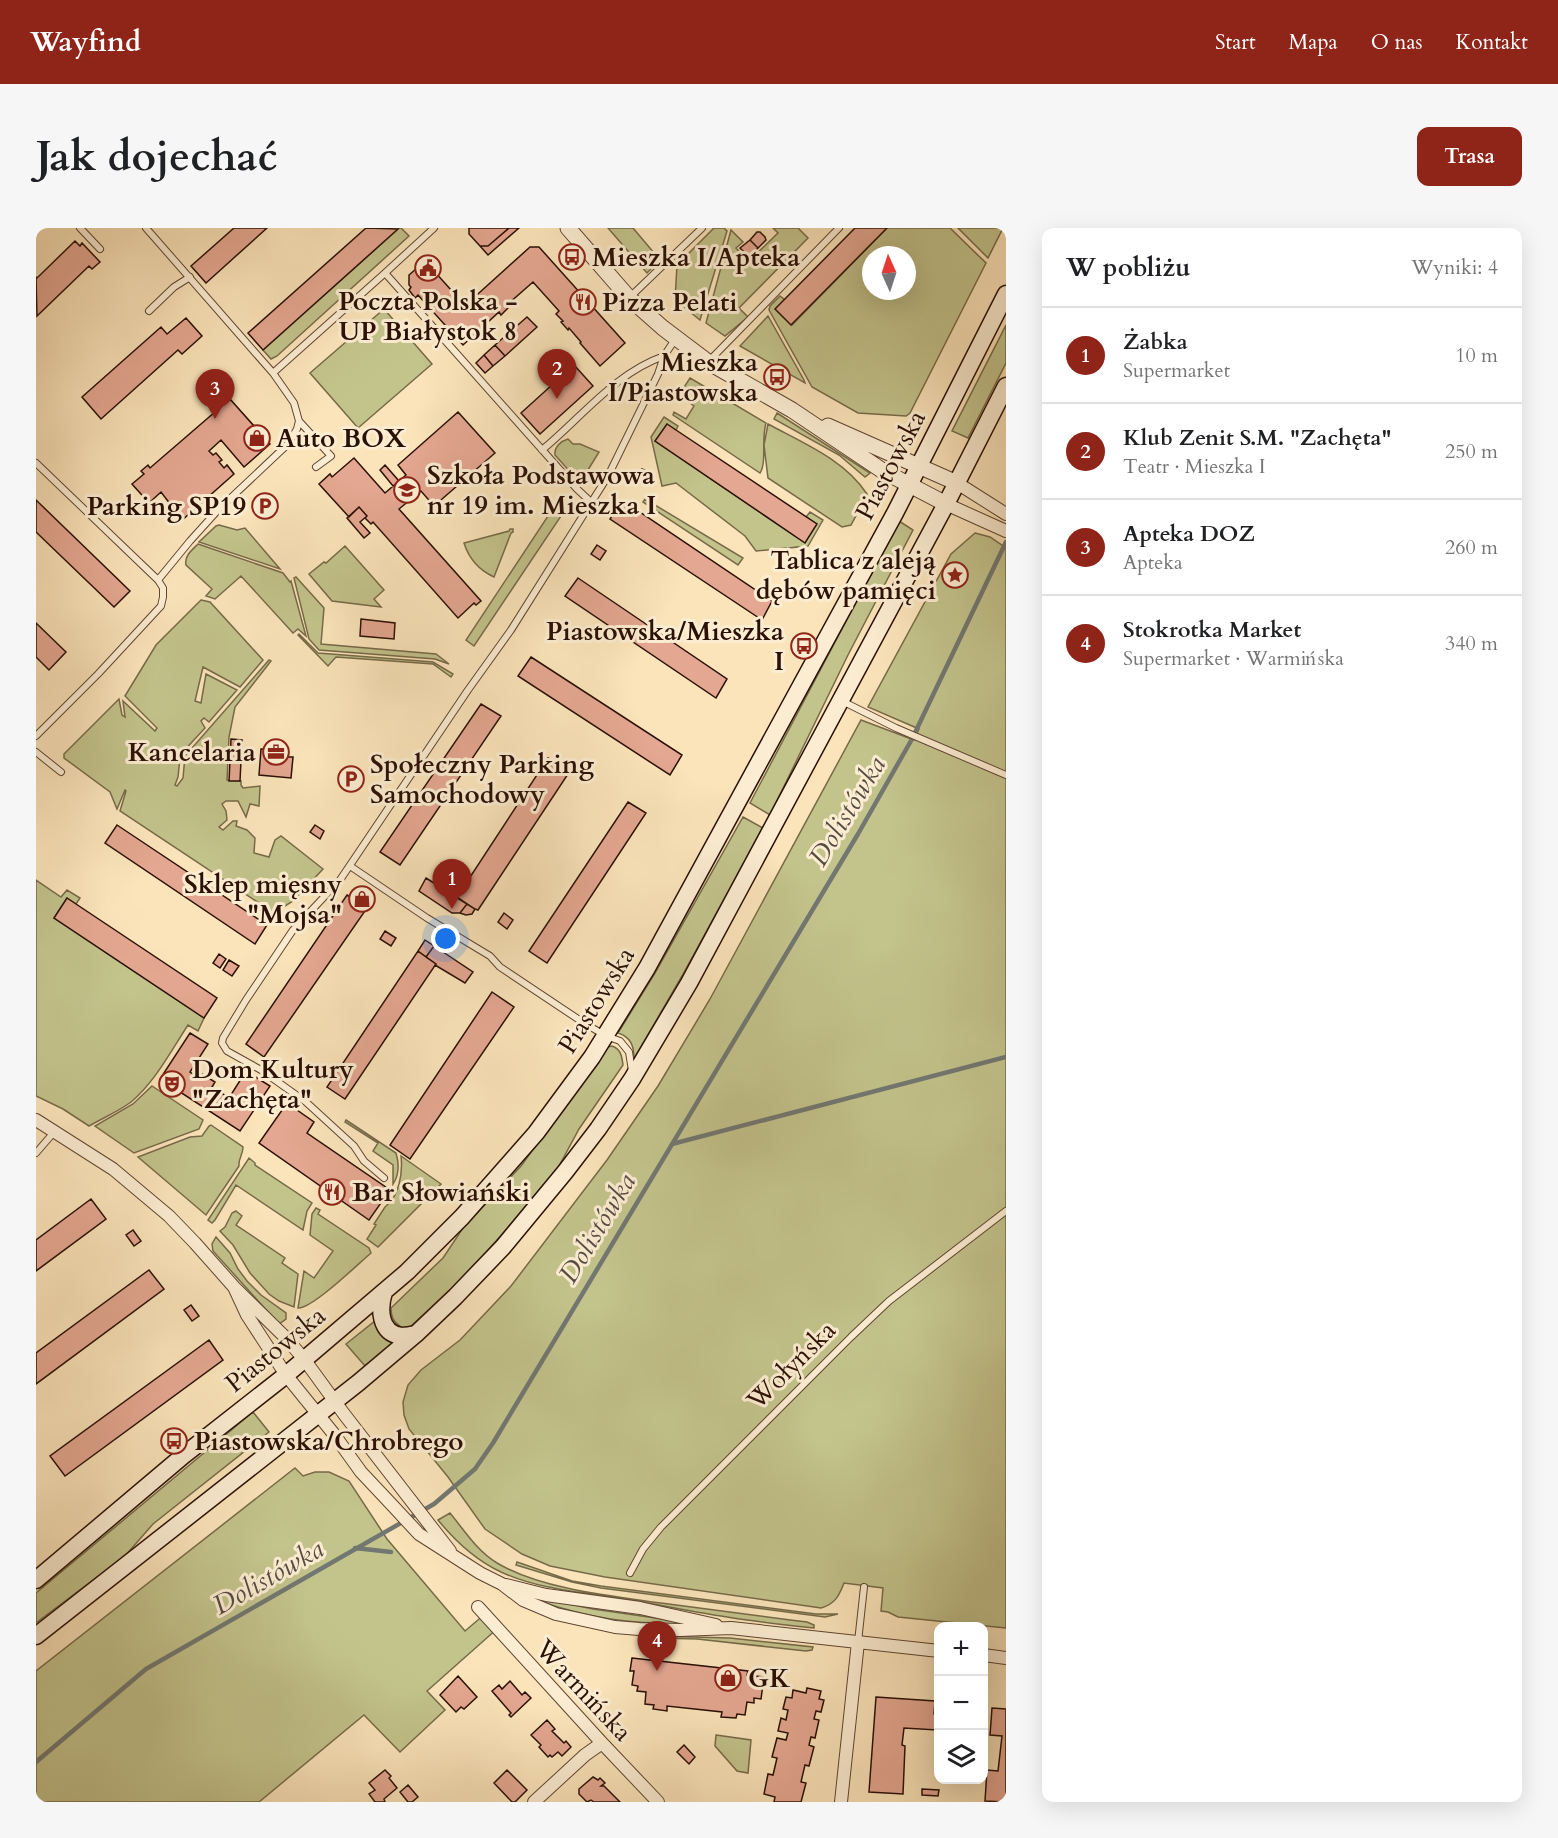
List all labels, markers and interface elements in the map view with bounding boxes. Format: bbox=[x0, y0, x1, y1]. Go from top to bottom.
text: Wayfind bbox=[30, 23, 141, 61]
text: Start bbox=[1215, 28, 1256, 57]
text: Mapa bbox=[1289, 28, 1338, 57]
text: O nas bbox=[1371, 28, 1423, 57]
text: Kontakt bbox=[1456, 28, 1528, 57]
button: Trasa bbox=[1417, 127, 1522, 186]
text: Jak dojechać bbox=[36, 128, 278, 185]
place label: Mieszka I/Apteka bbox=[592, 240, 800, 275]
bus stop icon: Mieszka I/Apteka bbox=[557, 242, 587, 272]
north arrow bbox=[862, 246, 916, 300]
text: W pobliżu bbox=[1066, 250, 1191, 285]
public building icon: Poczta Polska - UP Białystok 8 bbox=[413, 253, 443, 283]
text: Wyniki: 4 bbox=[1411, 254, 1498, 281]
place label: Poczta Polska - UP Białystok 8 bbox=[338, 284, 518, 349]
place label: Pizza Pelati bbox=[602, 285, 737, 320]
restaurant icon: Pizza Pelati bbox=[568, 287, 598, 317]
text: Żabka bbox=[1123, 327, 1188, 357]
text: 1 bbox=[1080, 342, 1091, 369]
text: 10 m bbox=[1455, 342, 1498, 369]
place label: Mieszka I/Piastowska bbox=[608, 345, 758, 410]
pin: 2 bbox=[538, 350, 576, 399]
text: Supermarket bbox=[1123, 357, 1230, 384]
bus stop icon: Mieszka I/Piastowska bbox=[762, 362, 792, 392]
pin: 3 bbox=[196, 370, 234, 419]
street label: Piastowska bbox=[847, 404, 934, 526]
place label: Auto BOX bbox=[276, 421, 406, 456]
shop icon: Auto BOX bbox=[242, 423, 272, 453]
text: Klub Zenit S.M. "Zachęta" bbox=[1123, 423, 1391, 453]
text: 2 bbox=[1080, 438, 1091, 465]
text: 250 m bbox=[1445, 438, 1498, 465]
text: Teatr · Mieszka I bbox=[1123, 453, 1266, 480]
place label: Szkoła Podstawowa nr 19 im. Mieszka I bbox=[427, 458, 656, 523]
school or university icon: Szkoła Podstawowa nr 19 im. Mieszka I bbox=[392, 475, 422, 505]
place label: Parking SP19 bbox=[87, 489, 246, 524]
parking icon: Parking SP19 bbox=[250, 491, 280, 521]
text: Apteka DOZ bbox=[1123, 519, 1255, 549]
text: 3 bbox=[1080, 534, 1091, 561]
text: 260 m bbox=[1445, 534, 1498, 561]
place label: Tablica z aleją dębów pamięci bbox=[756, 543, 936, 608]
text: Apteka bbox=[1123, 549, 1183, 576]
place icon: Tablica z aleją dębów pamięci bbox=[940, 560, 970, 590]
place label: Piastowska/Mieszka I bbox=[546, 614, 784, 679]
text: Stokrotka Market bbox=[1123, 615, 1301, 645]
text: 4 bbox=[1080, 630, 1091, 657]
text: 340 m bbox=[1445, 630, 1498, 657]
bus stop icon: Piastowska/Mieszka I bbox=[789, 631, 819, 661]
text: Supermarket · Warmińska bbox=[1123, 645, 1344, 672]
place label: Kancelaria bbox=[128, 735, 256, 770]
office icon: Kancelaria bbox=[261, 737, 291, 767]
place label: Społeczny Parking Samochodowy bbox=[370, 747, 594, 812]
water label: Dolistówka bbox=[800, 749, 895, 873]
parking icon: Społeczny Parking Samochodowy bbox=[336, 764, 366, 794]
pin: 1 bbox=[432, 860, 472, 909]
place label: Sklep mięsny "Mojsa" bbox=[184, 867, 342, 932]
shop icon: Sklep mięsny "Mojsa" bbox=[347, 884, 377, 914]
your location bbox=[431, 924, 460, 953]
street label: Piastowska bbox=[550, 940, 643, 1060]
place label: Dom Kultury "Zachęta" bbox=[192, 1052, 354, 1117]
theatre icon: Dom Kultury "Zachęta" bbox=[157, 1069, 187, 1099]
water label: Dolistówka bbox=[550, 1166, 645, 1290]
place label: Bar Słowiański bbox=[352, 1175, 530, 1210]
restaurant icon: Bar Słowiański bbox=[317, 1177, 347, 1207]
street label: Piastowska bbox=[218, 1298, 333, 1401]
street label: Wołyńska bbox=[739, 1313, 843, 1418]
place label: Piastowska/Chrobrego bbox=[194, 1424, 464, 1459]
bus stop icon: Piastowska/Chrobrego bbox=[159, 1426, 189, 1456]
water label: Dolistówka bbox=[206, 1531, 330, 1624]
pin: 4 bbox=[638, 1622, 676, 1671]
map controls bbox=[934, 1622, 988, 1784]
button: + bbox=[934, 1622, 988, 1676]
street label: Warmińska bbox=[527, 1631, 640, 1749]
place label: GK bbox=[748, 1661, 790, 1696]
shop icon: GK bbox=[713, 1663, 743, 1693]
button: − bbox=[934, 1676, 988, 1730]
button: layers bbox=[934, 1730, 988, 1784]

